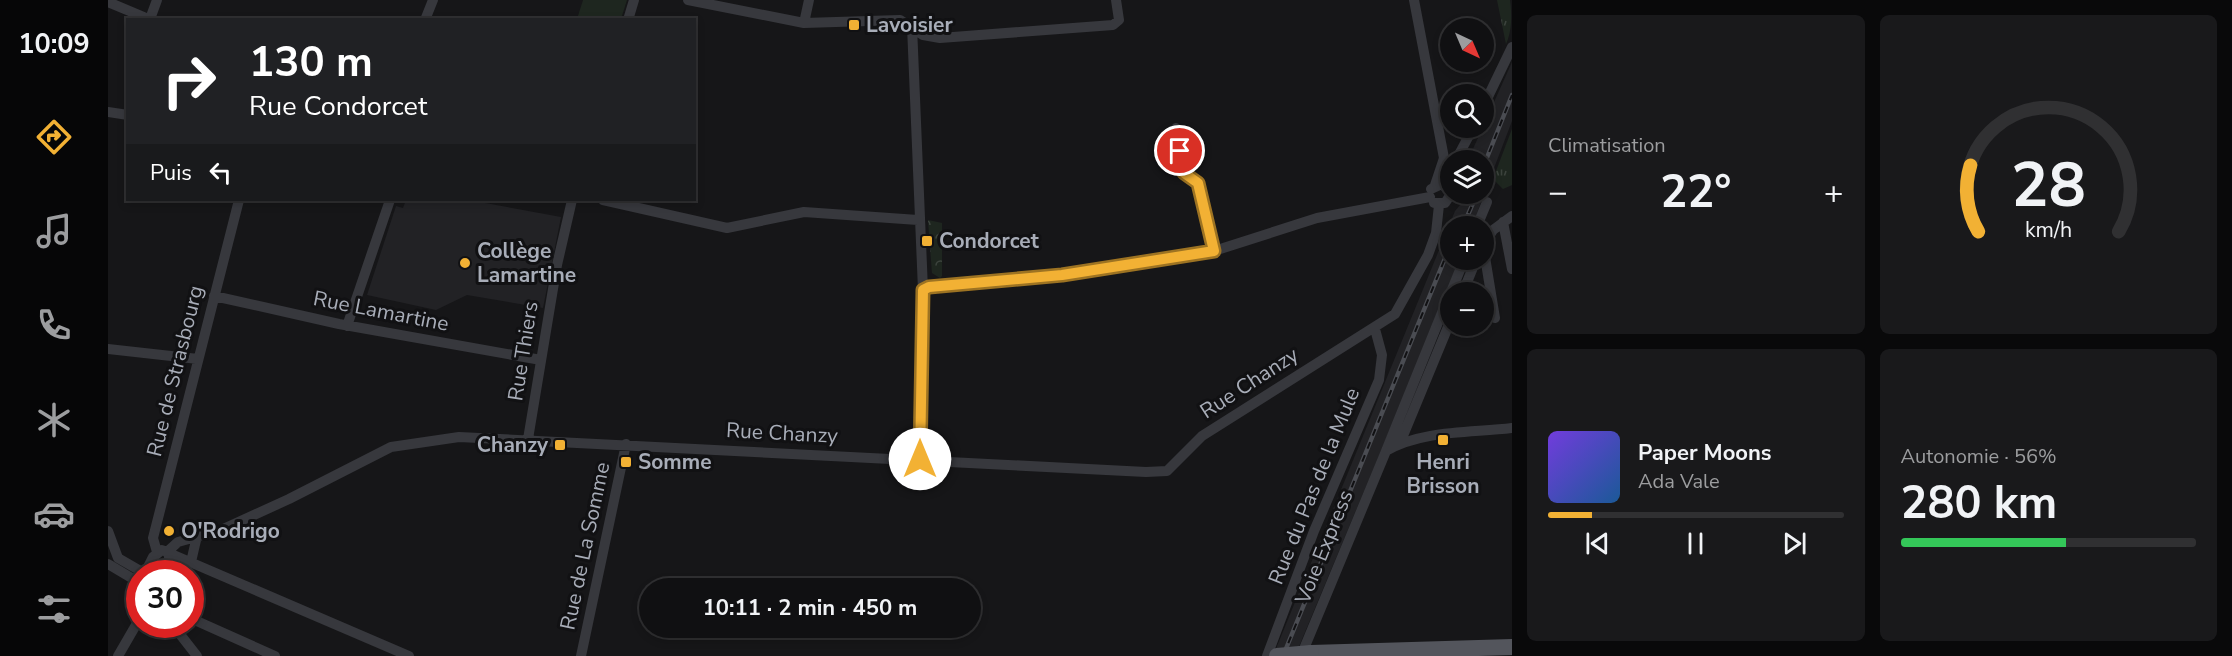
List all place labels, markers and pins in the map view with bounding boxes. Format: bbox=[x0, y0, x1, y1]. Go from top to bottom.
place label: Lavoisier bbox=[866, 11, 953, 39]
marker: Lavoisier bbox=[847, 18, 861, 32]
pin bbox=[1154, 125, 1205, 176]
place label: Condorcet bbox=[939, 227, 1040, 255]
marker: Condorcet bbox=[920, 234, 934, 248]
place label: Collège Lamartine bbox=[477, 237, 576, 289]
marker: Collège Lamartine bbox=[458, 256, 472, 270]
place label: Chanzy bbox=[477, 431, 549, 459]
marker: Henri Brisson bbox=[1436, 433, 1450, 447]
marker: Chanzy bbox=[553, 438, 567, 452]
place label: Somme bbox=[638, 448, 712, 476]
place label: Henri Brisson bbox=[1407, 448, 1479, 500]
marker: Somme bbox=[619, 455, 633, 469]
place label: O'Rodrigo bbox=[181, 517, 280, 545]
marker: O'Rodrigo bbox=[162, 524, 176, 538]

